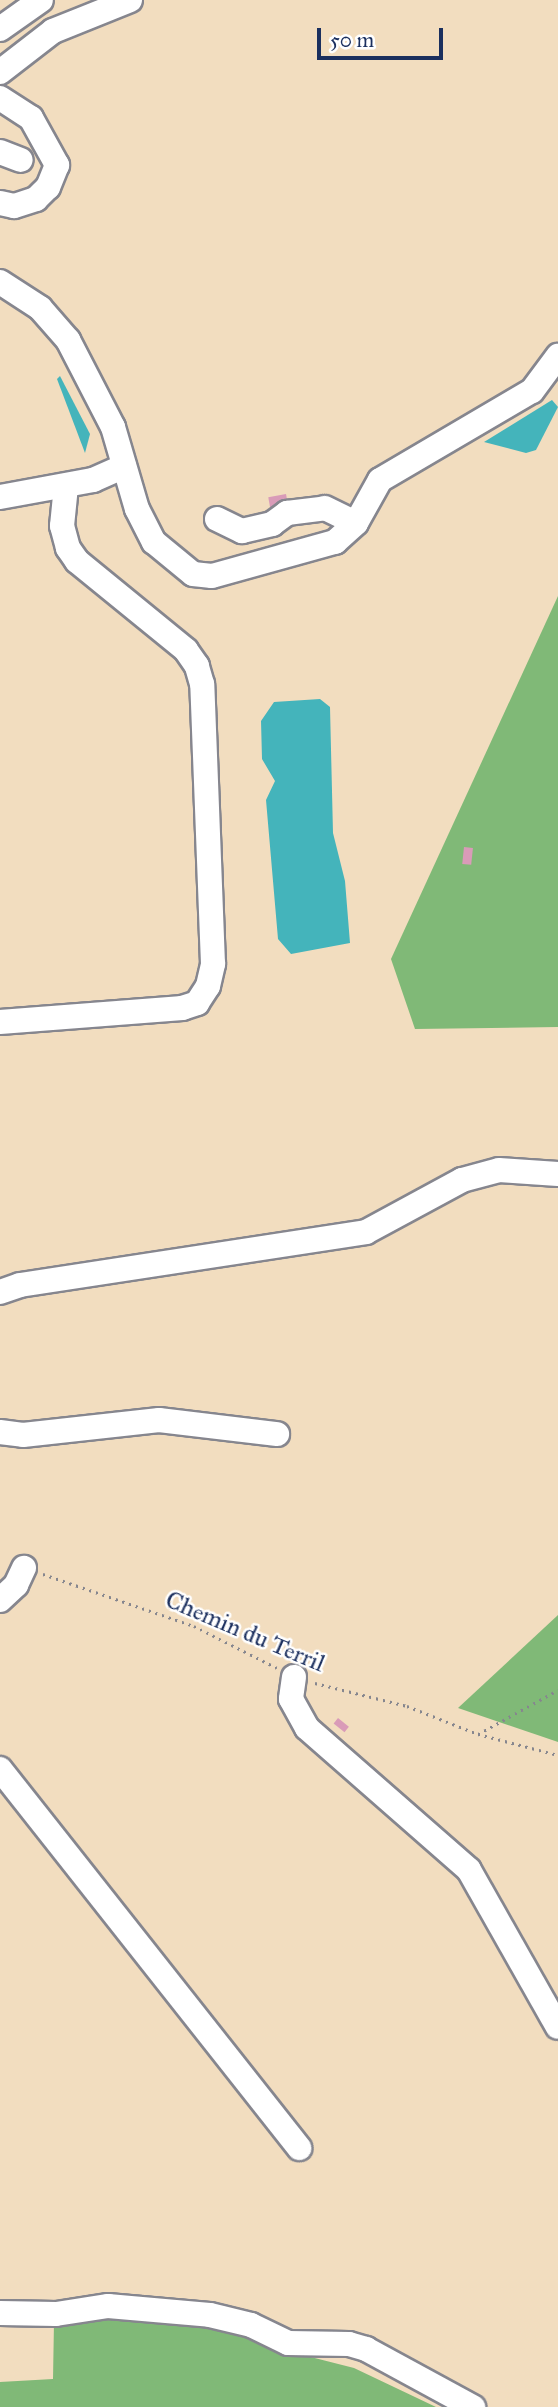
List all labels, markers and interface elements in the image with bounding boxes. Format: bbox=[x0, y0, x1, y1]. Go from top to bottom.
scale bar bbox=[320, 14, 446, 58]
text: 50 m bbox=[330, 27, 374, 53]
street label: Chemin du Terril bbox=[161, 1586, 329, 1678]

